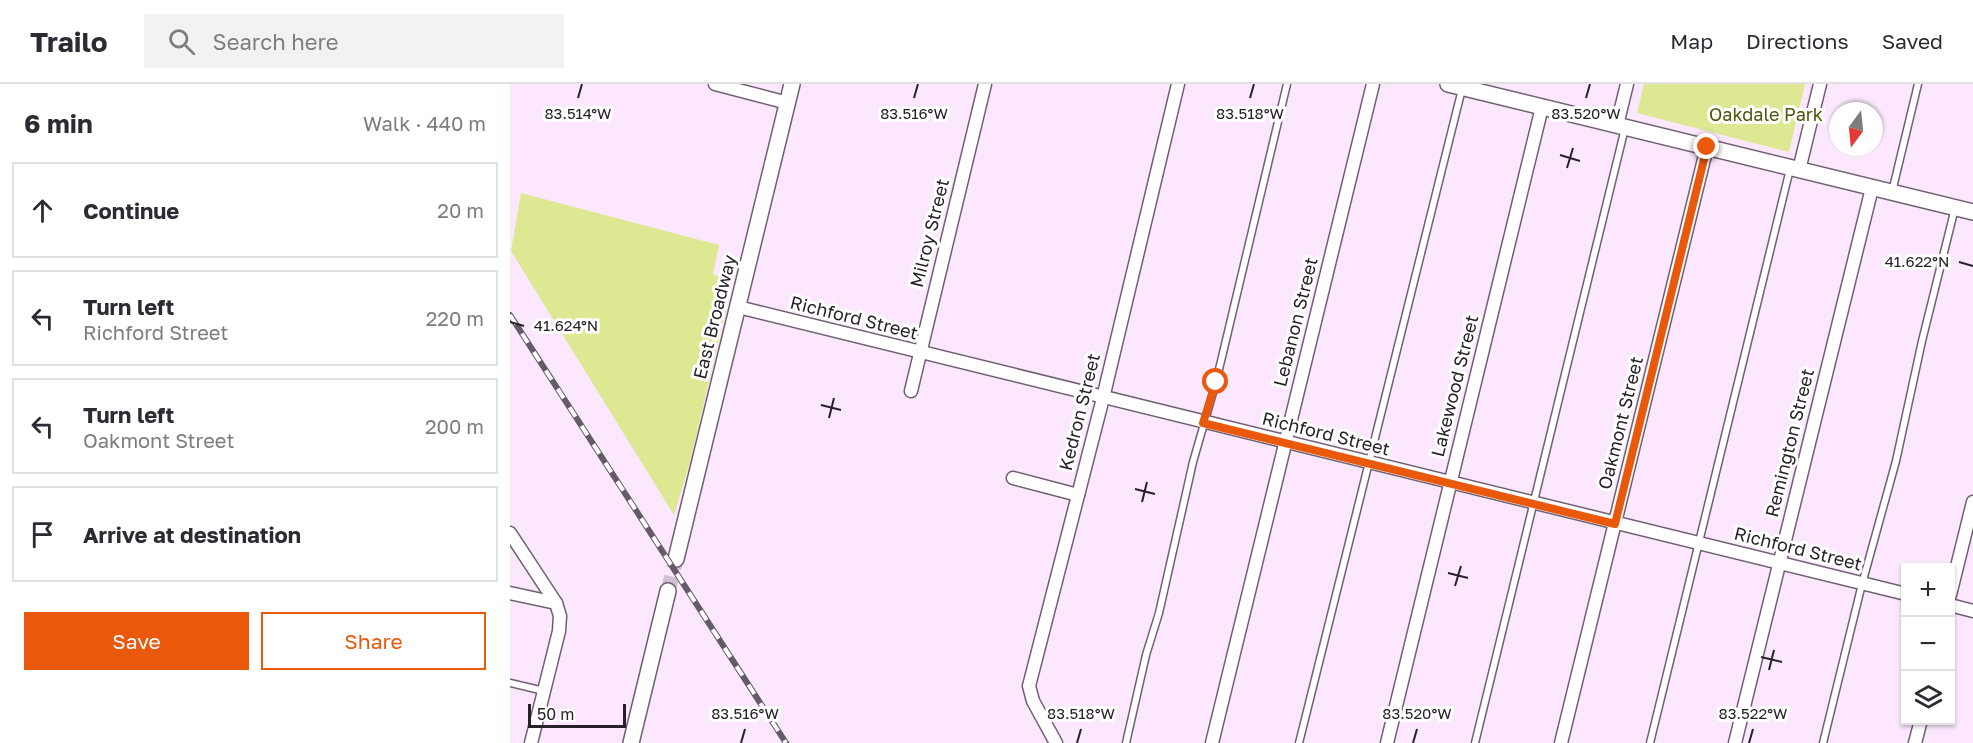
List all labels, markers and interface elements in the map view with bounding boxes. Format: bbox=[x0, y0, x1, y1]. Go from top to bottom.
search box bbox=[144, 14, 564, 68]
text: Trailo bbox=[30, 25, 108, 58]
icon: search bbox=[165, 25, 198, 58]
text: Search here bbox=[213, 28, 339, 55]
text: Map bbox=[1670, 28, 1713, 54]
text: Directions bbox=[1746, 28, 1849, 54]
text: Saved bbox=[1882, 28, 1943, 54]
north arrow bbox=[1829, 102, 1883, 156]
park label: Oakdale Park bbox=[1709, 103, 1823, 125]
text: 83.514°W bbox=[544, 104, 612, 122]
text: 83.516°W bbox=[880, 104, 948, 122]
text: 83.518°W bbox=[1216, 104, 1284, 122]
text: 83.520°W bbox=[1551, 104, 1621, 122]
text: 6 min bbox=[24, 108, 93, 139]
text: Walk · 440 m bbox=[363, 111, 486, 135]
route end bbox=[1693, 133, 1719, 159]
street label: Milroy Street bbox=[905, 176, 953, 289]
icon: ahead bbox=[26, 194, 59, 227]
text: Continue bbox=[83, 197, 179, 224]
text: 20 m bbox=[437, 198, 484, 222]
street label: East Broadway bbox=[688, 252, 740, 381]
text: 41.622°N bbox=[1885, 252, 1949, 270]
street label: Lebanon Street bbox=[1268, 255, 1322, 389]
street label: Richford Street bbox=[788, 291, 920, 344]
text: Turn left bbox=[83, 293, 174, 320]
icon: left bbox=[26, 302, 59, 335]
text: 220 m bbox=[426, 306, 484, 330]
street label: Lakewood Street bbox=[1426, 312, 1482, 459]
text: 41.624°N bbox=[534, 316, 598, 334]
text: Richford Street bbox=[83, 320, 228, 344]
street label: Kedron Street bbox=[1054, 351, 1104, 473]
street label: Oakmont Street bbox=[1593, 354, 1647, 492]
street label: Remington Street bbox=[1760, 366, 1818, 519]
route start bbox=[1202, 368, 1228, 394]
text: Turn left bbox=[83, 401, 174, 428]
street label: Richford Street bbox=[1260, 407, 1392, 460]
icon: left bbox=[26, 410, 59, 443]
text: 200 m bbox=[425, 414, 484, 438]
text: Oakmont Street bbox=[83, 428, 234, 452]
icon: arrive bbox=[26, 518, 59, 551]
text: Arrive at destination bbox=[83, 521, 301, 548]
street label: Richford Street bbox=[1732, 522, 1864, 575]
map controls bbox=[1901, 563, 1955, 725]
button: + bbox=[1901, 563, 1955, 617]
button: Save bbox=[24, 612, 249, 670]
button: Share bbox=[261, 612, 486, 670]
button: − bbox=[1901, 617, 1955, 671]
button: layers bbox=[1901, 671, 1955, 725]
scale bar bbox=[528, 701, 626, 728]
text: 50 m bbox=[537, 704, 574, 724]
text: 83.516°W bbox=[711, 704, 779, 722]
text: 83.518°W bbox=[1047, 704, 1115, 722]
text: 83.520°W bbox=[1382, 704, 1452, 722]
text: 83.522°W bbox=[1719, 704, 1787, 722]

